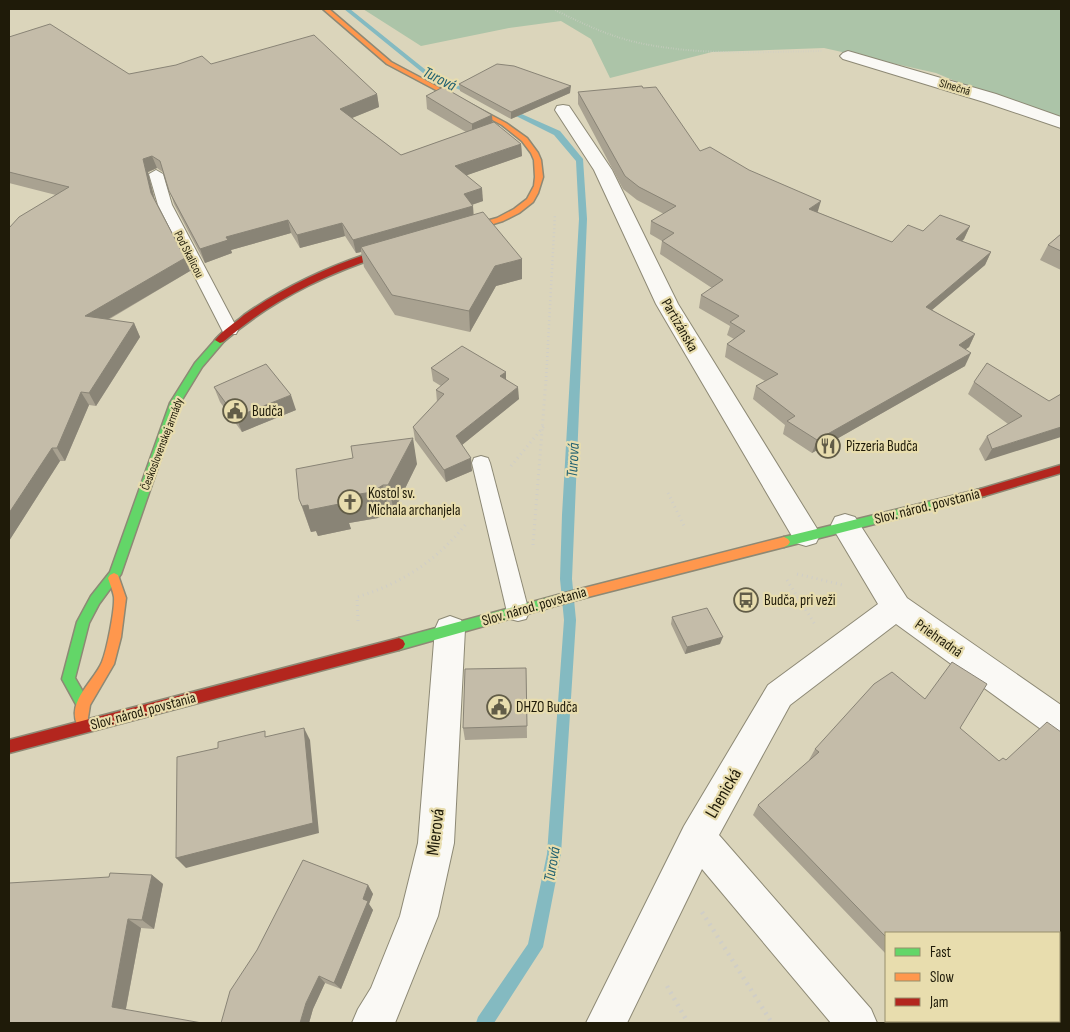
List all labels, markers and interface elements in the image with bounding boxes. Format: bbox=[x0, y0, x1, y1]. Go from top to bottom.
water label: Turová bbox=[420, 63, 460, 96]
street label: Slnečná bbox=[937, 76, 973, 99]
street label: Pod Skalicou bbox=[170, 228, 207, 280]
street label: Partizánska bbox=[657, 295, 702, 355]
street label: Československej armády bbox=[138, 396, 187, 493]
public building icon: Budča bbox=[222, 398, 248, 424]
place label: Budča bbox=[252, 402, 283, 421]
restaurant icon: Pizzeria Budča bbox=[815, 433, 841, 459]
place label: Pizzeria Budča bbox=[846, 437, 918, 456]
water label: Turová bbox=[563, 442, 584, 478]
place label: Kostol sv. Michala archanjela bbox=[368, 484, 461, 520]
street label: Slov. národ. povstania bbox=[872, 484, 982, 529]
church icon: Kostol sv. Michala archanjela bbox=[337, 489, 363, 515]
street label: Slov. národ. povstania bbox=[480, 582, 589, 631]
bus stop icon: Budča, pri veži bbox=[733, 587, 759, 613]
place label: Budča, pri veži bbox=[764, 591, 836, 610]
street label: Priehradná bbox=[911, 615, 967, 662]
street label: Slov. národ. povstania bbox=[88, 688, 198, 735]
public building icon: DHZO Budča bbox=[486, 694, 512, 720]
place label: DHZO Budča bbox=[516, 698, 578, 717]
street label: Lhenická bbox=[701, 765, 746, 822]
street label: Mierová bbox=[422, 807, 449, 857]
water label: Turová bbox=[540, 845, 565, 883]
legend bbox=[885, 932, 1060, 1022]
text: Fast bbox=[930, 943, 952, 962]
text: Slow bbox=[930, 968, 954, 987]
text: Jam bbox=[929, 993, 948, 1012]

